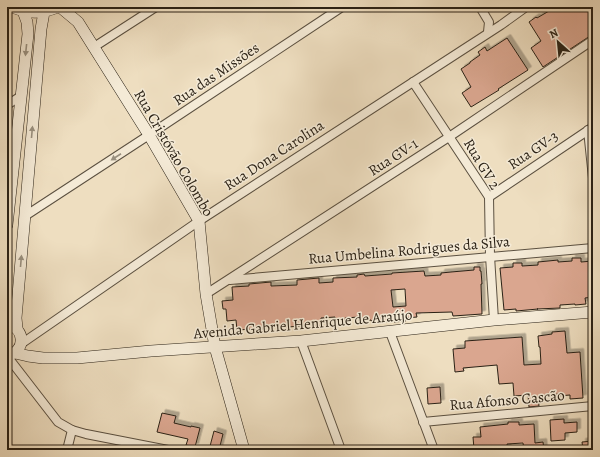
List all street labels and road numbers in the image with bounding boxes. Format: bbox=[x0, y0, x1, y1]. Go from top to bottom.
street label: Rua das Missões bbox=[169, 38, 263, 110]
street label: Rua Cristóvão Colombo bbox=[130, 86, 218, 220]
street label: Rua Dona Carolina bbox=[220, 115, 328, 195]
street label: Rua GV-3 bbox=[504, 126, 562, 174]
street label: Rua GV-1 bbox=[364, 133, 422, 181]
street label: Rua GV 2 bbox=[459, 135, 505, 193]
street label: Rua Umbelina Rodrigues da Silva bbox=[307, 231, 511, 269]
street label: Avenida Gabriel Henrique de Araújo bbox=[192, 304, 413, 344]
street label: Rua Afonso Cascão bbox=[449, 385, 565, 415]

